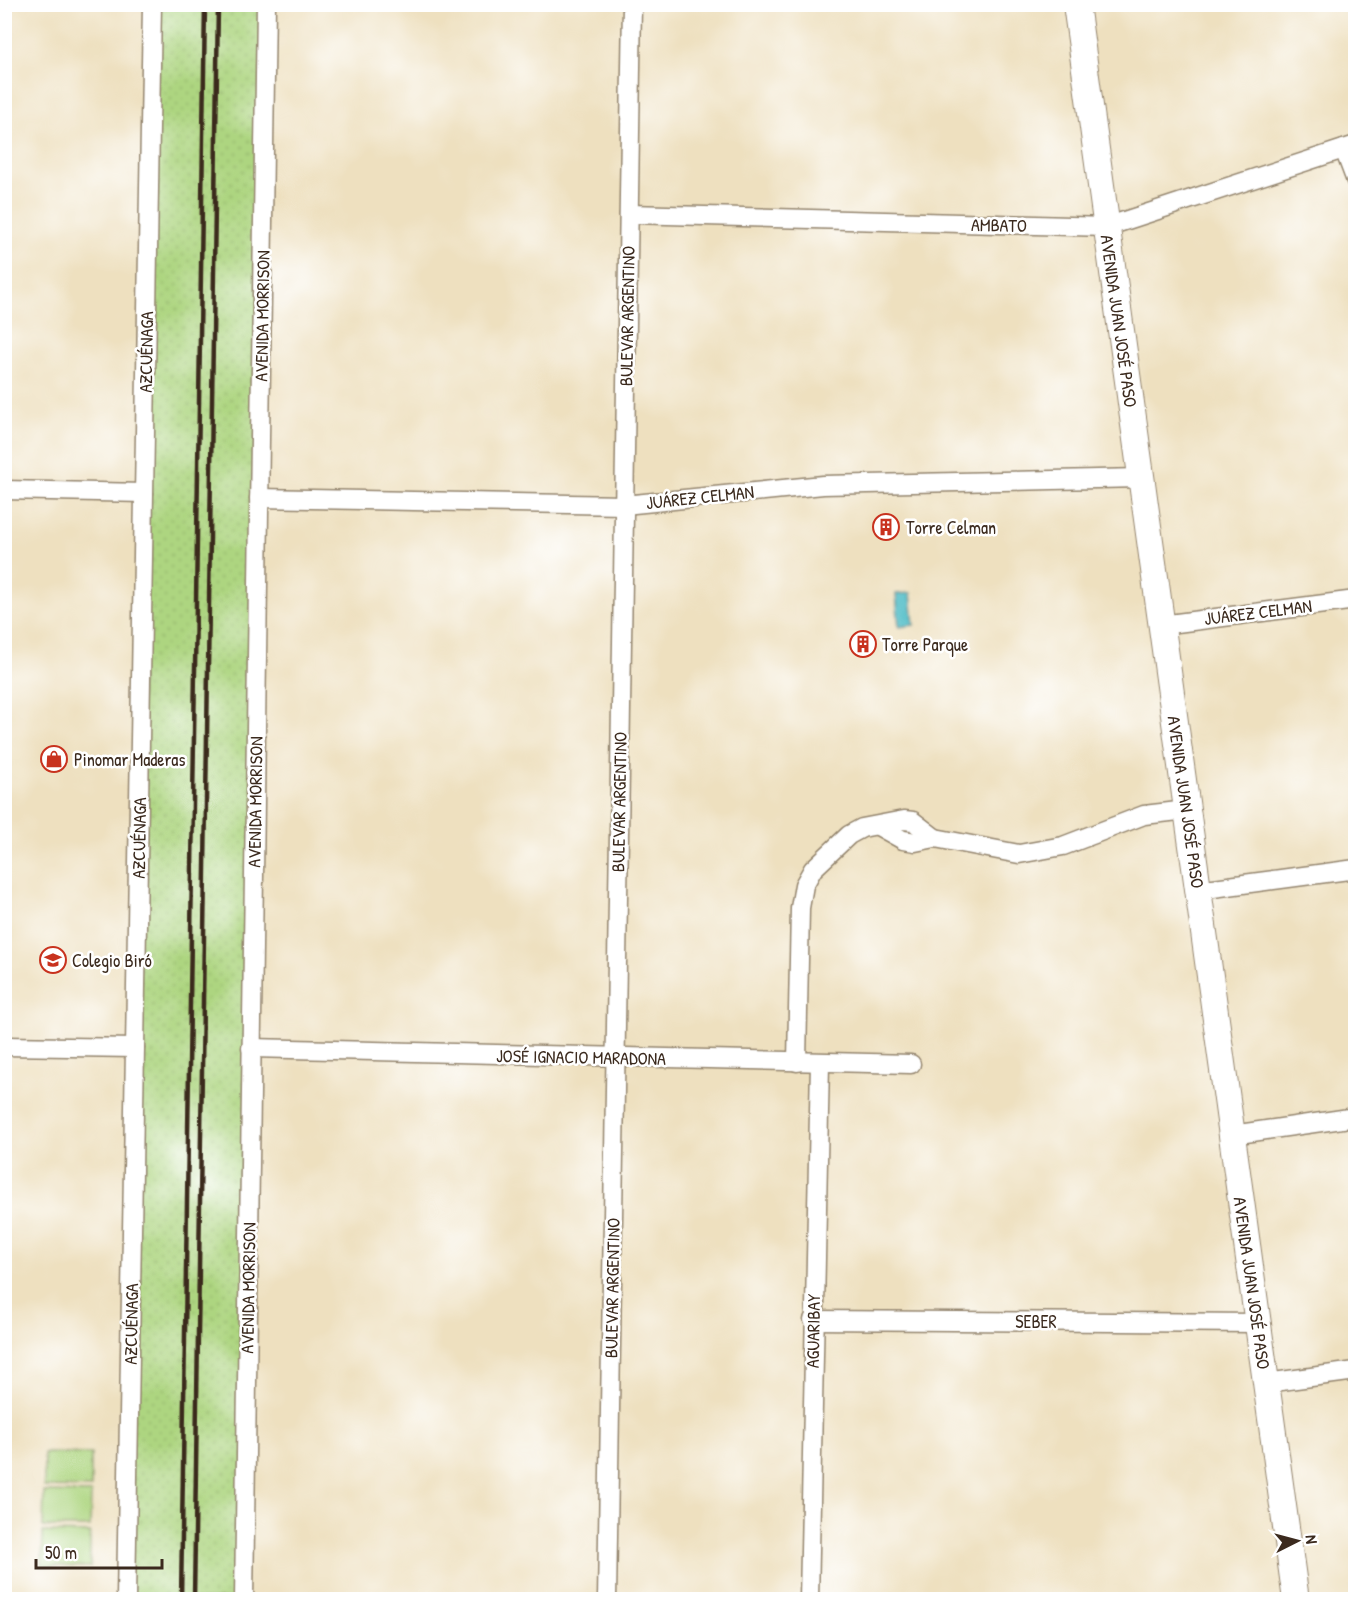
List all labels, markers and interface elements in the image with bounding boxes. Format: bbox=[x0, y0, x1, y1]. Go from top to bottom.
street label: AMBATO bbox=[971, 212, 1027, 238]
street label: AVENIDA JUAN JOSÉ PASO bbox=[1095, 233, 1143, 409]
street label: BULEVAR ARGENTINO bbox=[613, 246, 641, 386]
street label: AVENIDA MORRISON bbox=[248, 250, 276, 382]
street label: AZCUÉNAGA bbox=[133, 311, 159, 393]
street label: JUÁREZ CELMAN bbox=[645, 479, 755, 515]
building icon: Torre Celman bbox=[871, 512, 901, 542]
place label: Torre Celman bbox=[906, 515, 996, 540]
street label: JUÁREZ CELMAN bbox=[1203, 593, 1313, 631]
building icon: Torre Parque bbox=[848, 629, 878, 659]
place label: Torre Parque bbox=[882, 632, 968, 657]
street label: AVENIDA JUAN JOSÉ PASO bbox=[1162, 714, 1210, 890]
street label: BULEVAR ARGENTINO bbox=[605, 732, 633, 872]
street label: AVENIDA MORRISON bbox=[241, 736, 269, 868]
shop icon: Pinomar Maderas bbox=[39, 744, 69, 774]
place label: Pinomar Maderas bbox=[74, 747, 185, 772]
street label: AZCUÉNAGA bbox=[126, 797, 152, 879]
school or university icon: Colegio Biró bbox=[38, 945, 68, 975]
place label: Colegio Biró bbox=[72, 948, 152, 973]
street label: JOSÉ IGNACIO MARADONA bbox=[496, 1043, 666, 1071]
street label: AVENIDA JUAN JOSÉ PASO bbox=[1228, 1195, 1276, 1371]
street label: BULEVAR ARGENTINO bbox=[598, 1218, 626, 1358]
street label: AVENIDA MORRISON bbox=[234, 1222, 262, 1354]
street label: AZCUÉNAGA bbox=[118, 1283, 144, 1365]
street label: AGUARIBAY bbox=[800, 1294, 826, 1368]
street label: SEBER bbox=[1015, 1309, 1057, 1334]
north arrow bbox=[1267, 1511, 1327, 1571]
scale bar bbox=[36, 1532, 162, 1570]
text: N bbox=[1301, 1534, 1323, 1545]
text: 50 m bbox=[45, 1540, 77, 1565]

